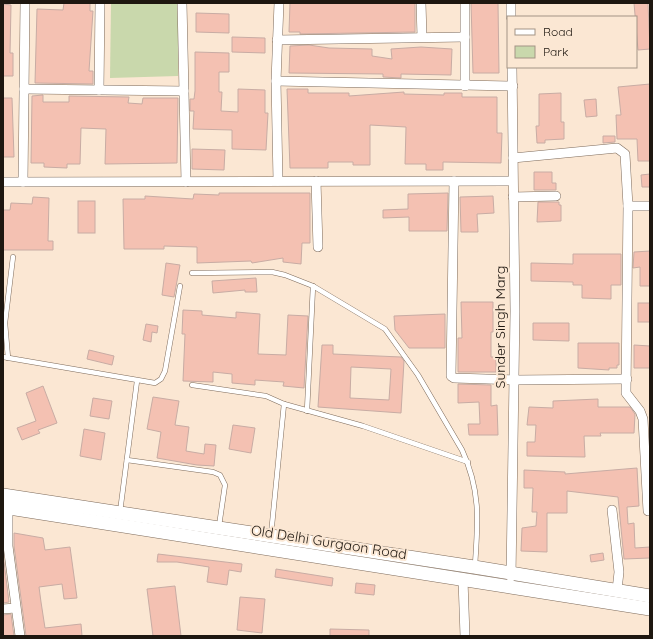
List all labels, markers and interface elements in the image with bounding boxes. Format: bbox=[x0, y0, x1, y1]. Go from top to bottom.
legend bbox=[507, 16, 637, 68]
text: Road bbox=[543, 24, 573, 39]
text: Park bbox=[543, 44, 568, 59]
street label: Sunder Singh Marg bbox=[491, 266, 509, 388]
street label: Old Delhi Gurgaon Road bbox=[250, 521, 408, 563]

